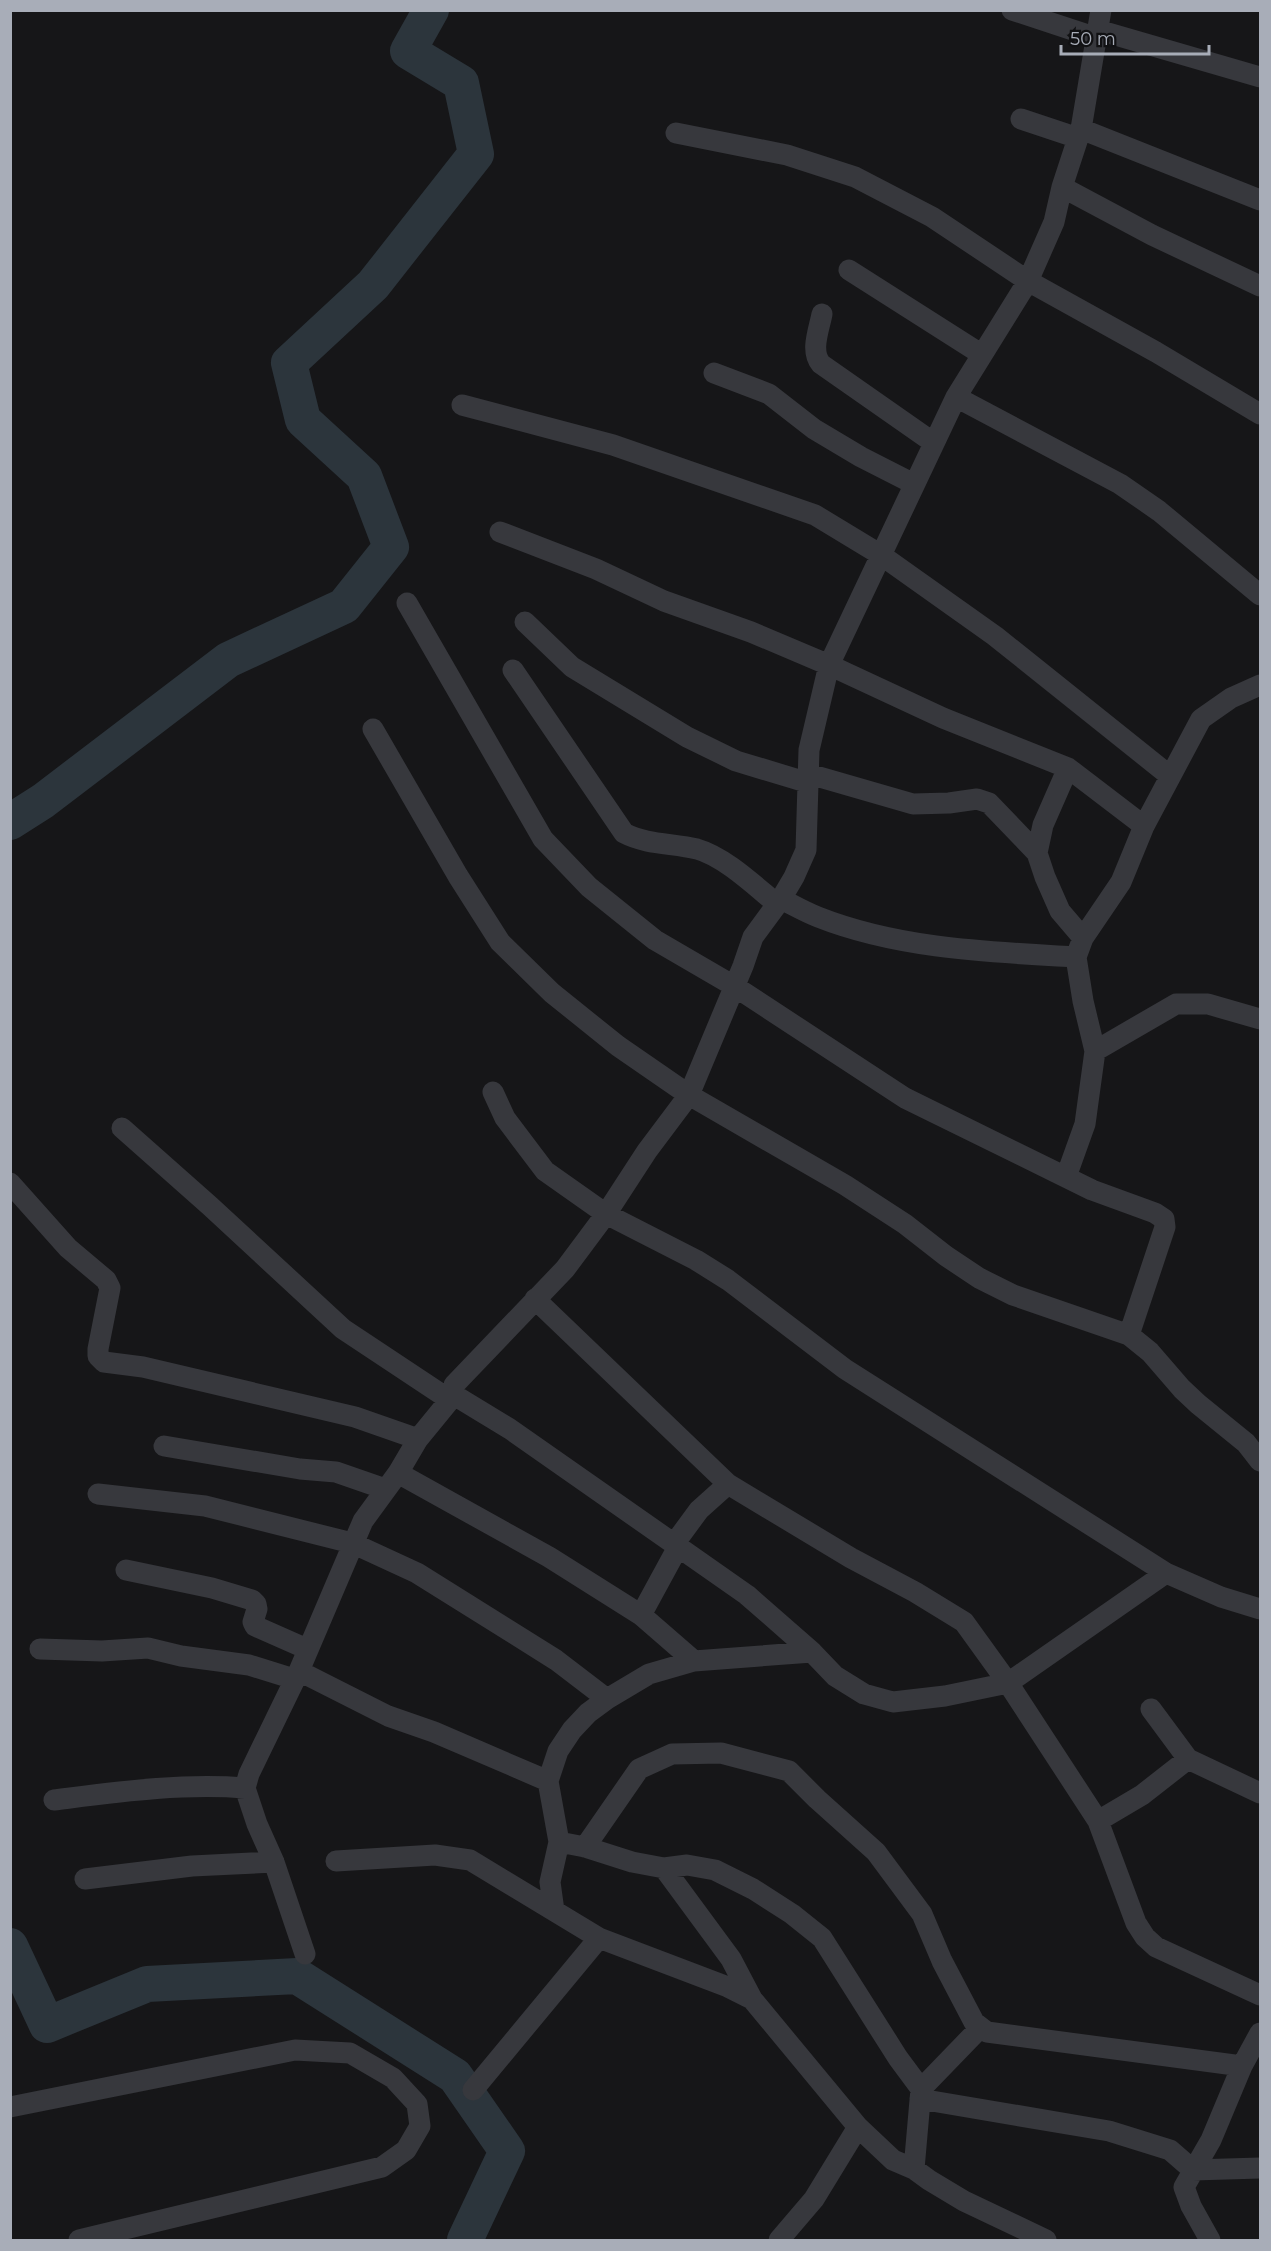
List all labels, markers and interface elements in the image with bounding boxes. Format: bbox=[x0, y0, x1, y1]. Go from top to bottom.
scale bar bbox=[1061, 18, 1210, 56]
text: 50 m bbox=[1070, 28, 1116, 50]

